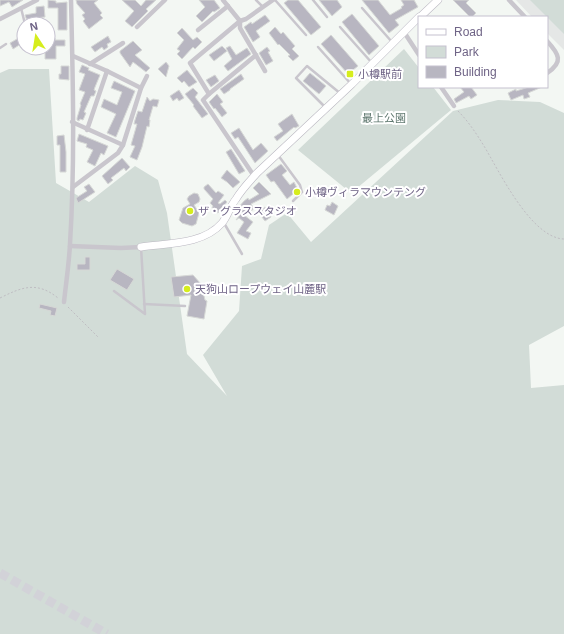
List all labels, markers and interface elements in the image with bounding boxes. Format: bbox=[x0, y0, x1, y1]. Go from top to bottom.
north arrow bbox=[16, 16, 56, 56]
legend bbox=[418, 16, 548, 88]
text: N bbox=[29, 20, 39, 33]
text: Road bbox=[454, 25, 483, 39]
text: Park bbox=[454, 45, 480, 59]
text: Building bbox=[454, 65, 497, 79]
place label: 小樽駅前 bbox=[358, 68, 402, 80]
marker: 小樽駅前 bbox=[345, 69, 355, 79]
park label: 最上公園 bbox=[362, 112, 406, 124]
place label: 小樽ヴィラマウンテング bbox=[305, 186, 426, 198]
marker: 小樽ヴィラマウンテング bbox=[292, 187, 302, 197]
place label: ザ・グラススタジオ bbox=[198, 205, 297, 217]
marker: ザ・グラススタジオ bbox=[185, 206, 195, 216]
place label: 天狗山ロープウェイ山麓駅 bbox=[195, 283, 326, 295]
marker: 天狗山ロープウェイ山麓駅 bbox=[182, 284, 192, 294]

